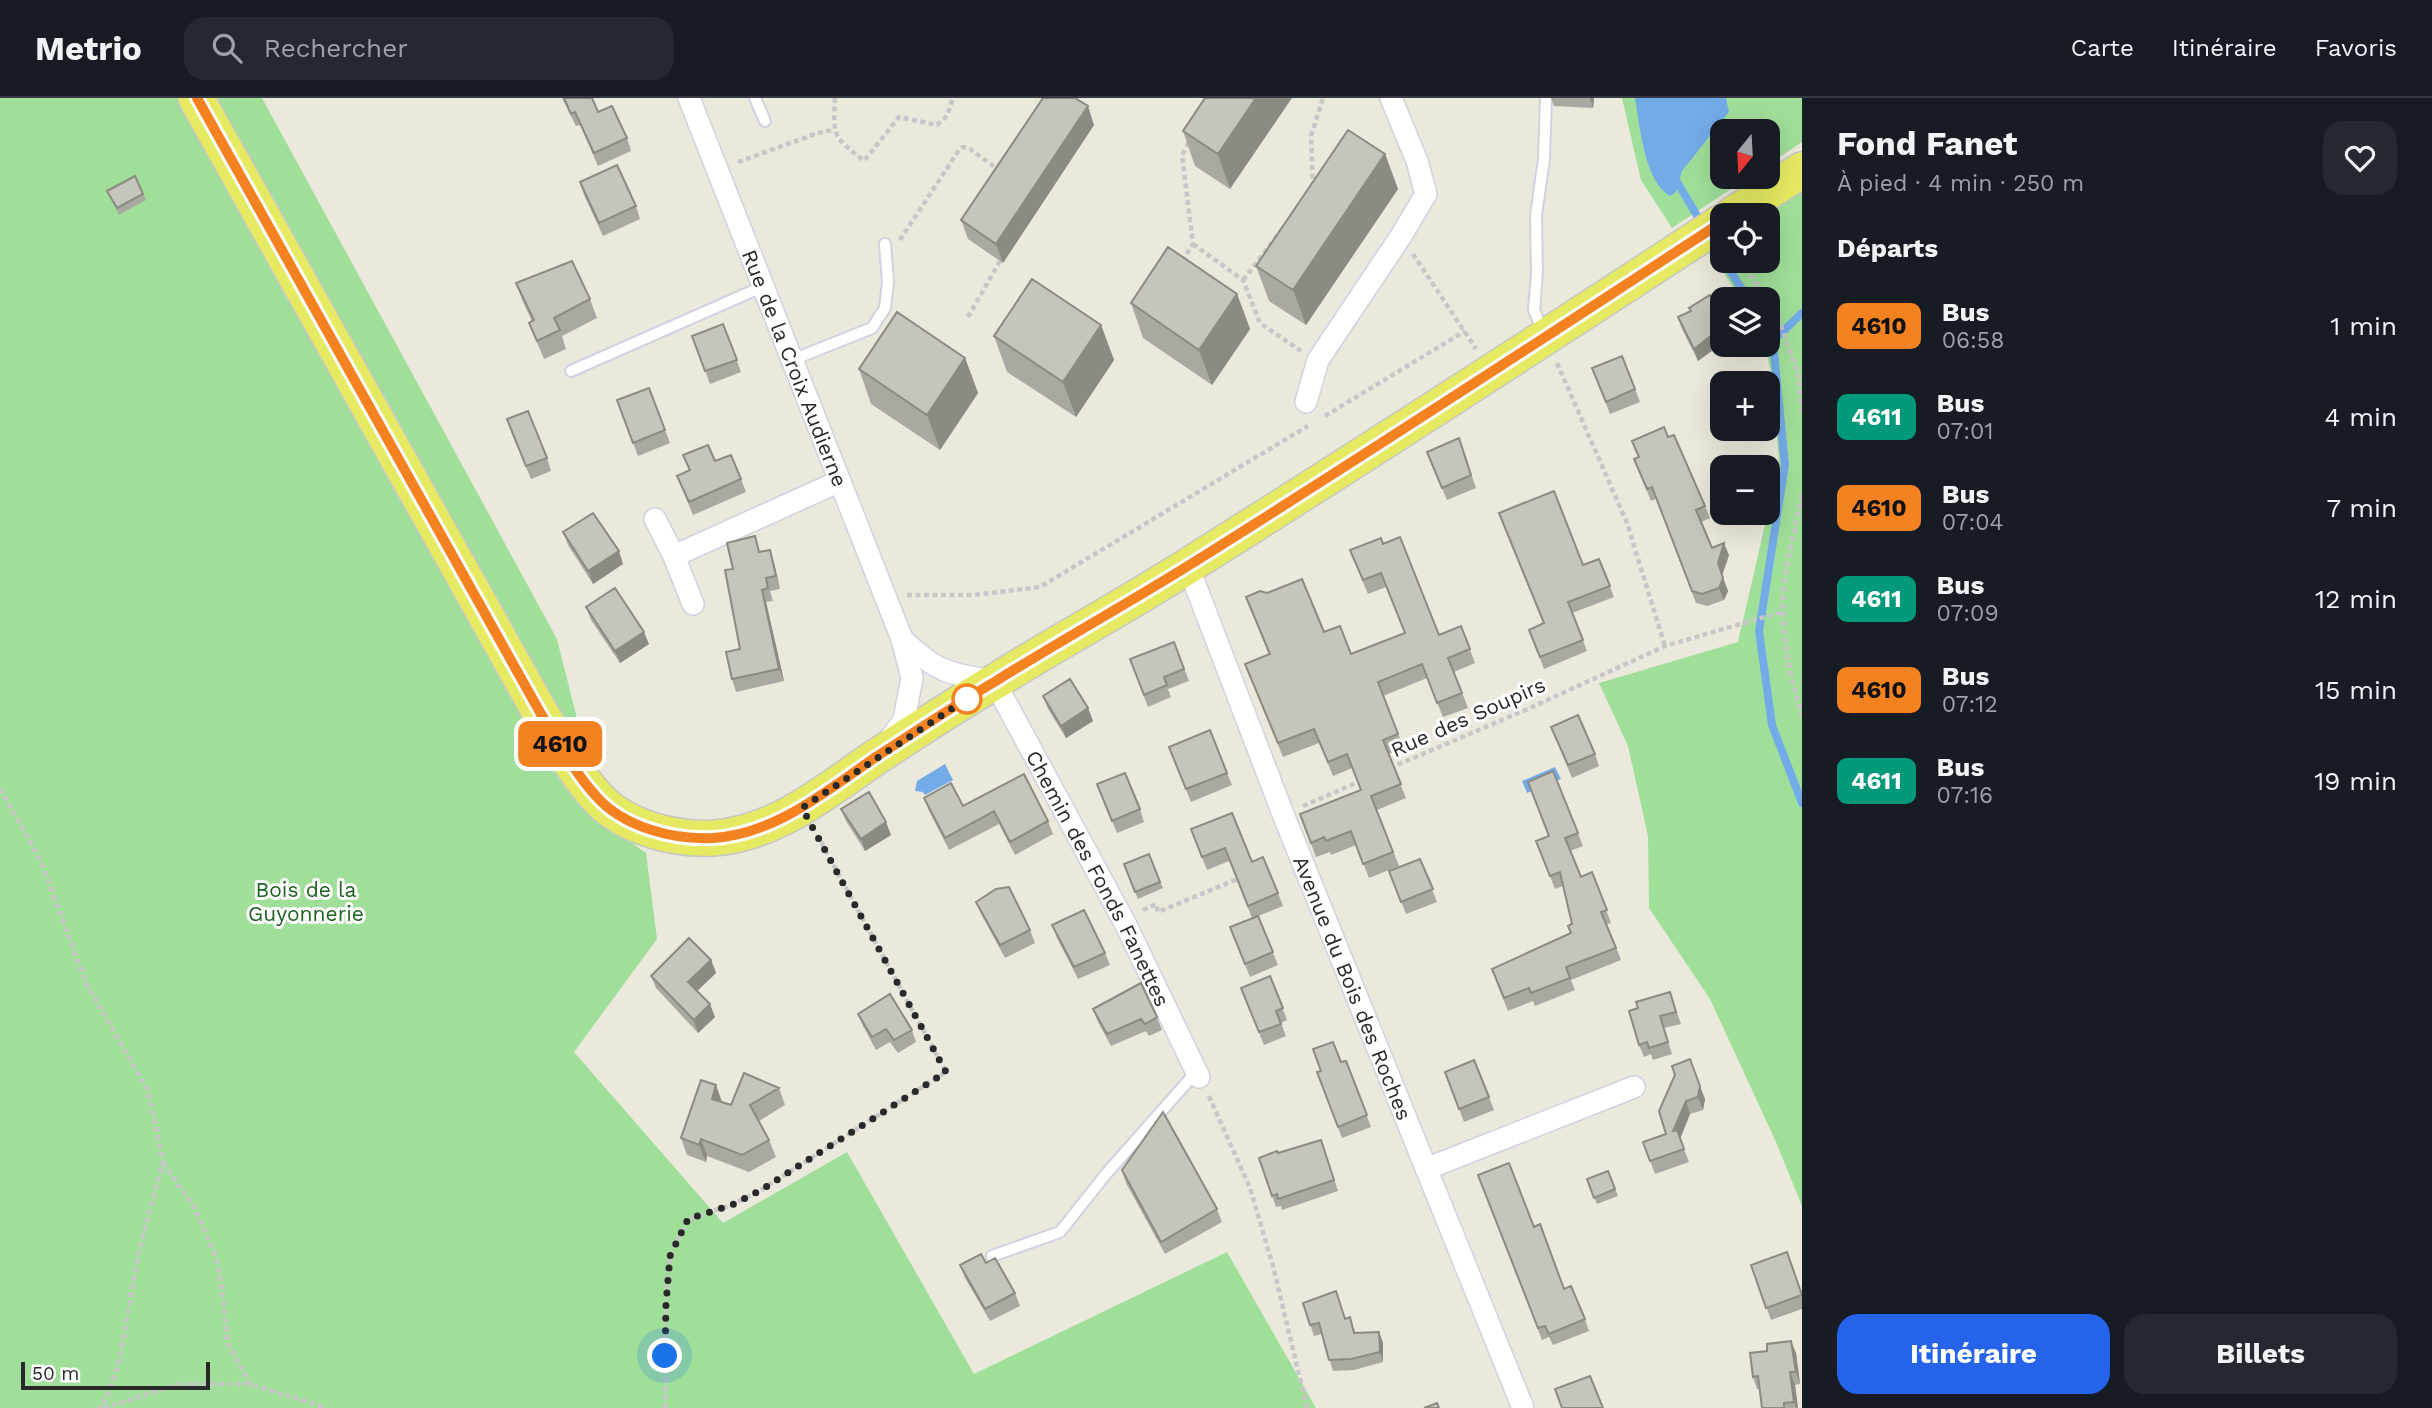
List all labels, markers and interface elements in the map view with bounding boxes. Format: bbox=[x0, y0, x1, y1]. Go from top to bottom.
search box bbox=[184, 17, 674, 80]
text: Metrio bbox=[35, 29, 142, 68]
icon: search bbox=[208, 29, 246, 67]
text: Rechercher bbox=[264, 33, 408, 63]
text: Carte bbox=[2071, 34, 2134, 62]
text: Itinéraire bbox=[2172, 34, 2277, 62]
text: Favoris bbox=[2315, 34, 2397, 62]
north arrow bbox=[1710, 119, 1780, 189]
map controls bbox=[1710, 119, 1780, 525]
button: heart bbox=[2323, 121, 2397, 195]
text: Fond Fanet bbox=[1837, 124, 2018, 163]
text: À pied · 4 min · 250 m bbox=[1837, 170, 2084, 197]
button: locate bbox=[1710, 203, 1780, 273]
text: Départs bbox=[1837, 233, 1938, 263]
street label: Rue de la Croix Audierne bbox=[737, 246, 853, 490]
button: layers bbox=[1710, 287, 1780, 357]
text: Bus bbox=[1942, 297, 1989, 327]
text: 1 min bbox=[2330, 311, 2397, 341]
text: 4610 bbox=[1851, 312, 1907, 340]
text: 06:58 bbox=[1942, 327, 2004, 354]
button: + bbox=[1710, 371, 1780, 441]
text: Bus bbox=[1937, 388, 1984, 418]
text: 4 min bbox=[2324, 402, 2397, 432]
text: 4611 bbox=[1851, 403, 1902, 431]
text: 07:01 bbox=[1937, 418, 1993, 445]
button: − bbox=[1710, 455, 1780, 525]
text: Bus bbox=[1942, 479, 1989, 509]
text: 7 min bbox=[2327, 493, 2397, 523]
text: 4610 bbox=[1851, 494, 1907, 522]
text: 07:04 bbox=[1942, 509, 2004, 536]
text: Bus bbox=[1937, 570, 1984, 600]
text: 12 min bbox=[2315, 584, 2397, 614]
text: 4611 bbox=[1851, 585, 1902, 613]
text: 07:09 bbox=[1937, 600, 1999, 627]
text: Bus bbox=[1942, 661, 1989, 691]
street label: Rue des Soupirs bbox=[1387, 672, 1549, 762]
text: 15 min bbox=[2315, 675, 2397, 705]
text: 4610 bbox=[1851, 676, 1907, 704]
unlabelled marker bbox=[952, 684, 982, 714]
text: 07:12 bbox=[1942, 691, 1998, 718]
line badge: 4610 bbox=[511, 721, 609, 767]
text: 4610 bbox=[532, 730, 588, 758]
street label: Chemin des Fonds Fanettes bbox=[1021, 746, 1176, 1010]
text: Bus bbox=[1937, 752, 1984, 782]
text: 19 min bbox=[2314, 766, 2397, 796]
text: 4611 bbox=[1851, 767, 1902, 795]
text: 07:16 bbox=[1937, 782, 1993, 809]
street label: Avenue du Bois des Roches bbox=[1289, 852, 1418, 1124]
park label: Bois de la Guyonnerie bbox=[248, 877, 364, 926]
button: Itinéraire bbox=[1837, 1314, 2110, 1394]
button: Billets bbox=[2124, 1314, 2397, 1394]
your location bbox=[647, 1338, 682, 1373]
scale bar bbox=[21, 1359, 210, 1391]
text: 50 m bbox=[32, 1362, 79, 1385]

